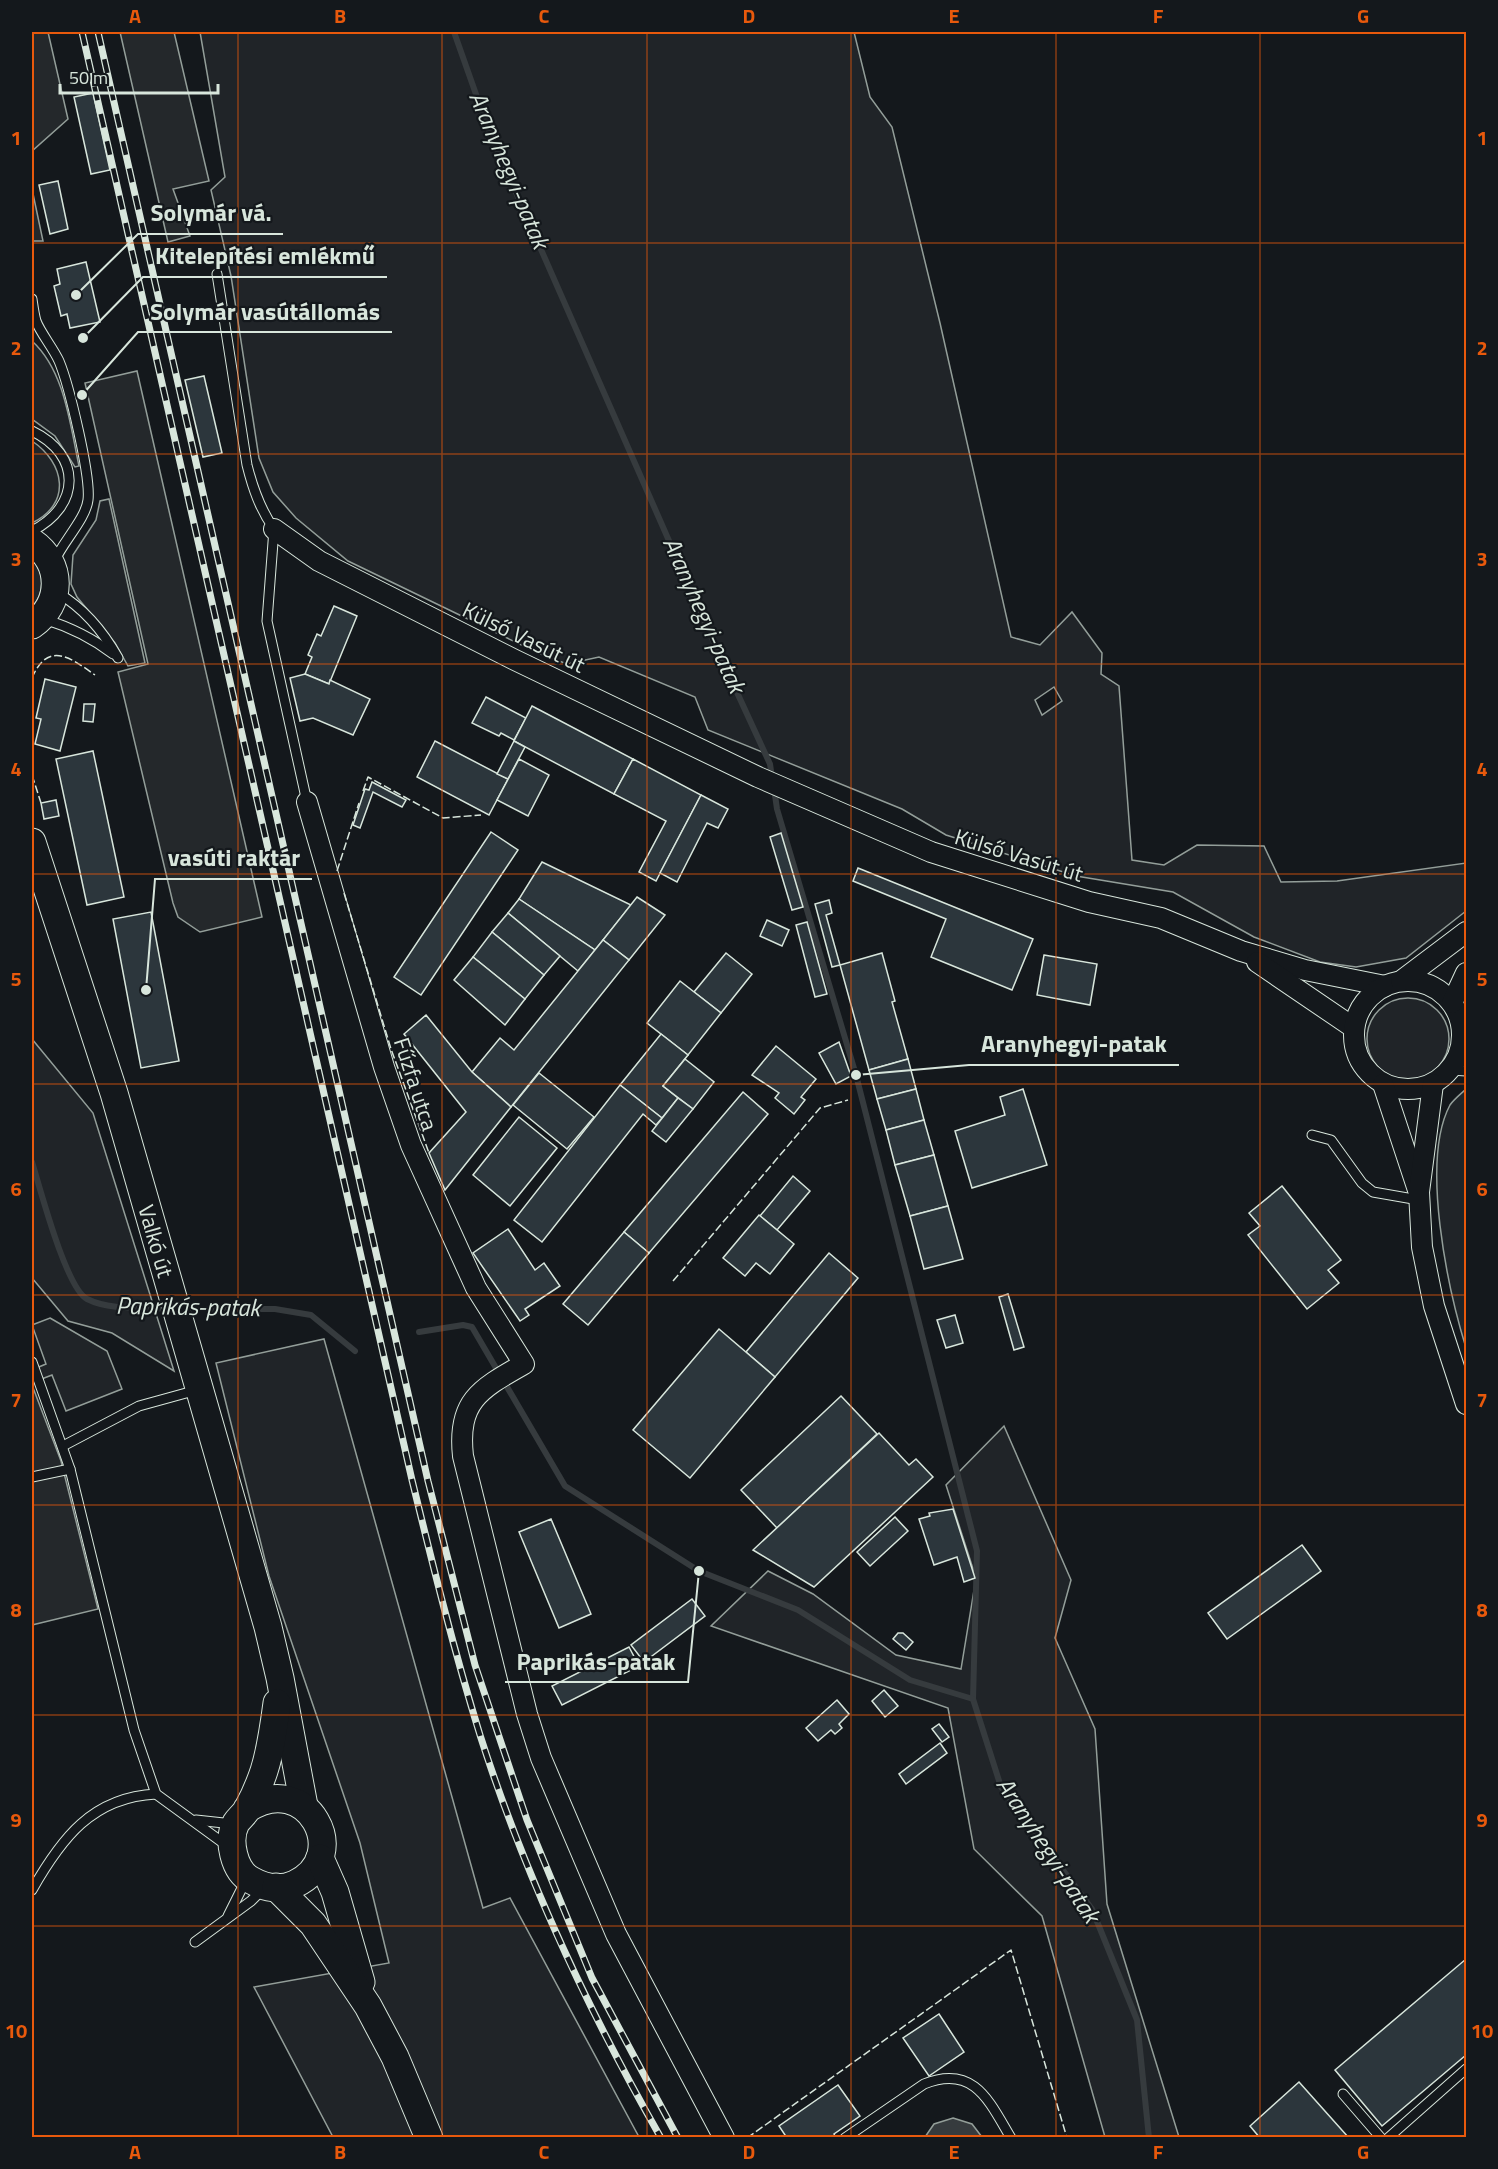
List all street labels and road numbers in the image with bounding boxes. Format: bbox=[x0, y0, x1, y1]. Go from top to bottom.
street label: Külső Vasút út bbox=[457, 593, 591, 682]
street label: Külső Vasút út bbox=[951, 819, 1088, 891]
street label: Fűzfa utca bbox=[385, 1033, 447, 1135]
street label: Valkó út bbox=[129, 1201, 183, 1282]

